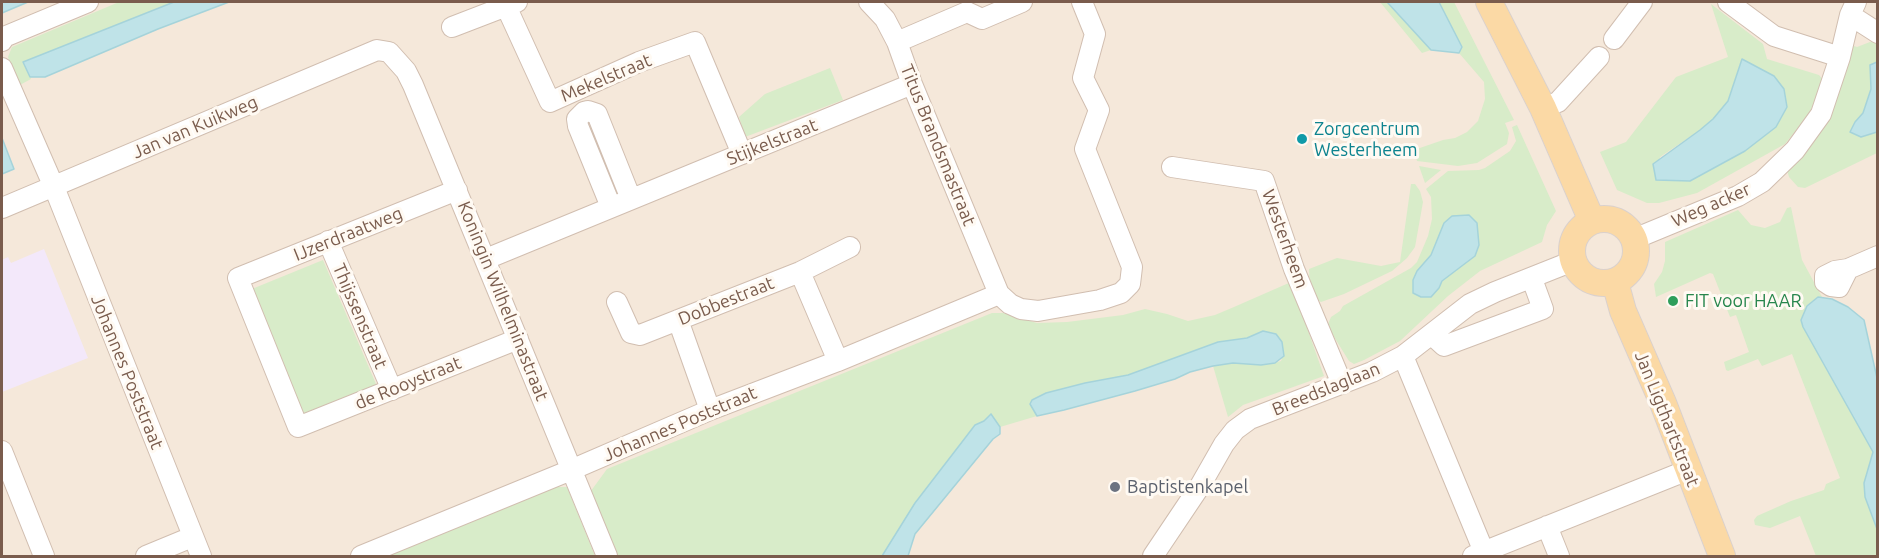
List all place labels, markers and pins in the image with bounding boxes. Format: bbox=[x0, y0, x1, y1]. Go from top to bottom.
place label: Zorgcentrum Westerheem bbox=[1314, 118, 1420, 160]
marker: Zorgcentrum Westerheem bbox=[1295, 132, 1309, 146]
place label: FIT voor HAAR bbox=[1685, 290, 1802, 312]
marker: FIT voor HAAR bbox=[1666, 294, 1680, 308]
place label: Baptistenkapel bbox=[1127, 476, 1248, 498]
marker: Baptistenkapel bbox=[1108, 480, 1122, 494]

